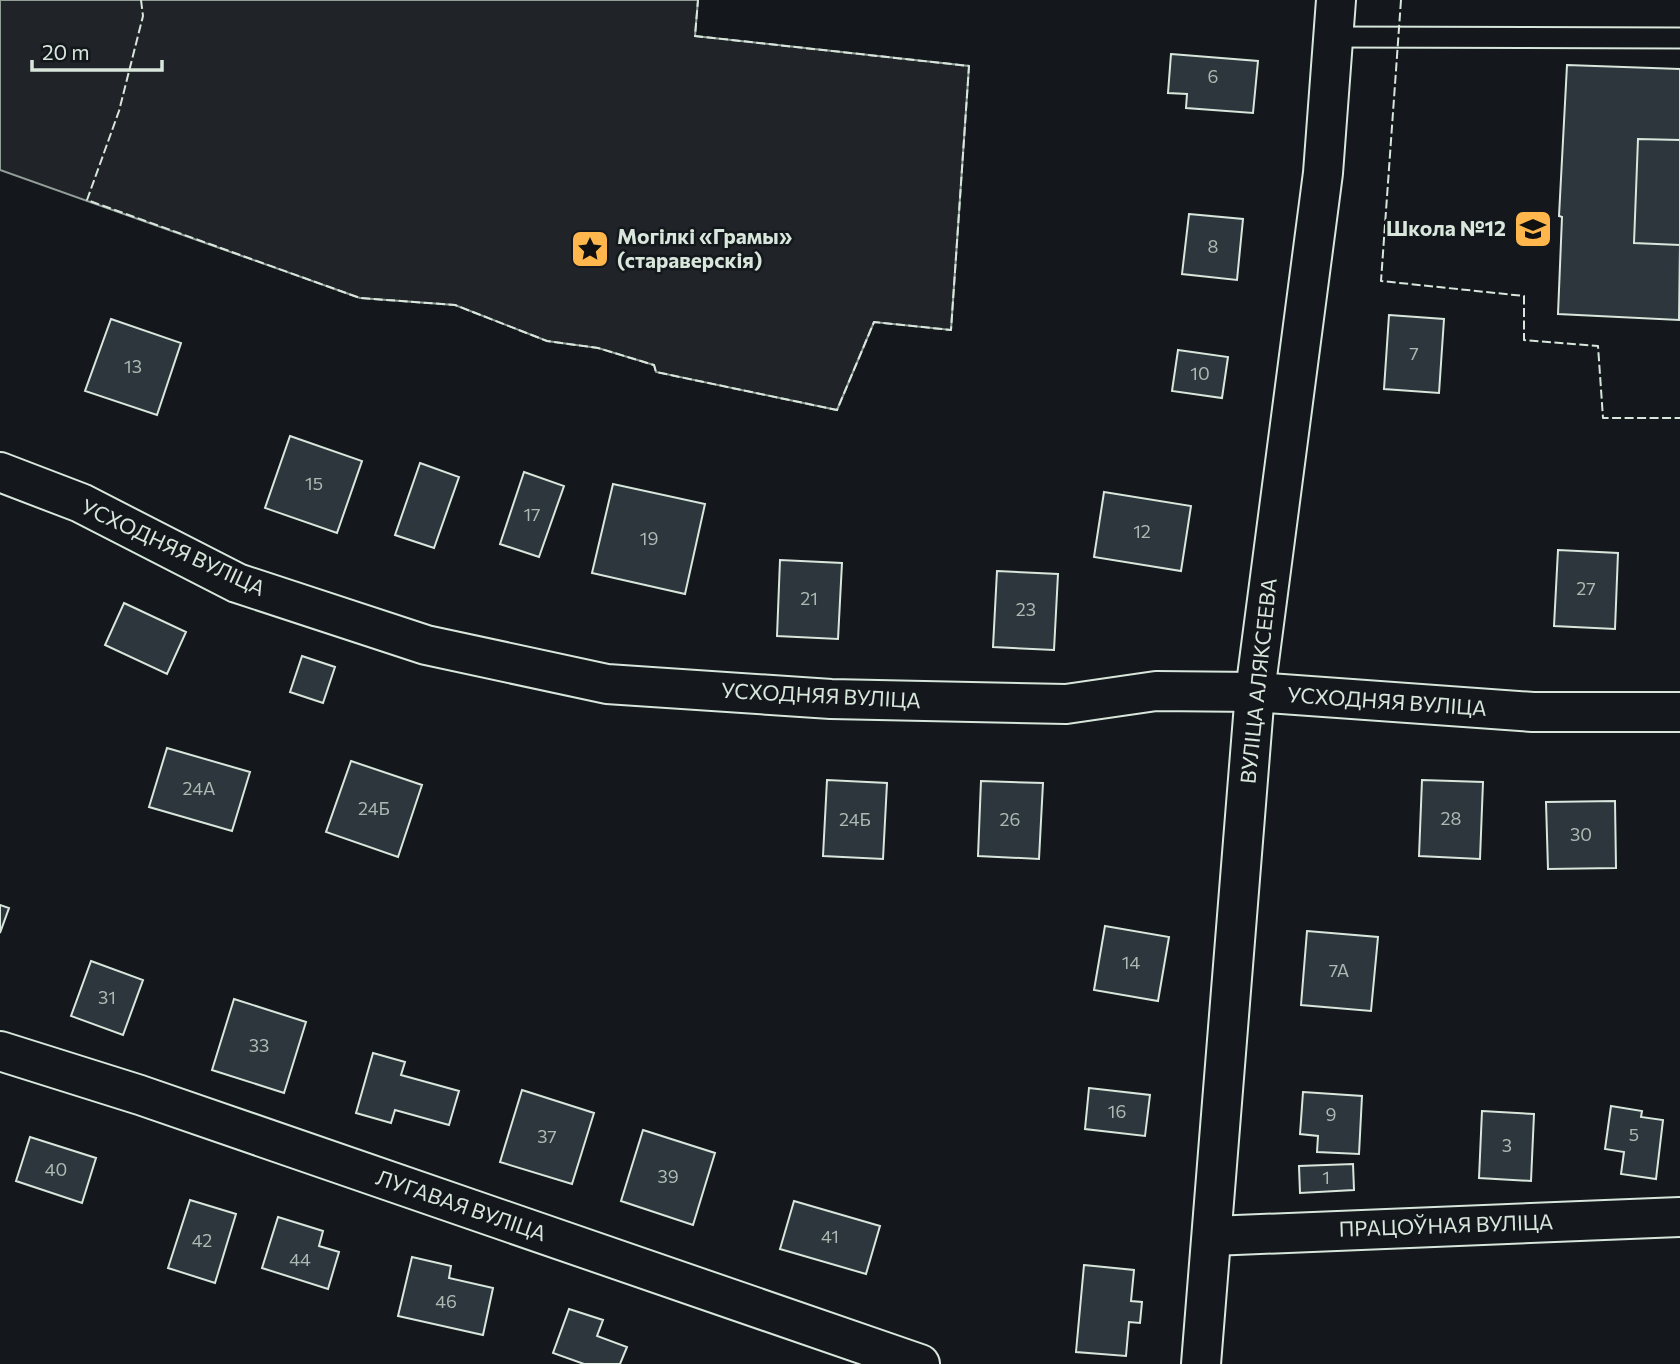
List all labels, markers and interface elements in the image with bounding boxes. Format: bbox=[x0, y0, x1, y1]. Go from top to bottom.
scale bar bbox=[32, 28, 161, 72]
text: 20 m bbox=[42, 39, 90, 64]
house number: 6 bbox=[1208, 65, 1218, 87]
school or university icon: Школа №12 bbox=[1512, 208, 1554, 250]
place label: Школа №12 bbox=[1386, 215, 1506, 240]
place label: Могілкі «Грамы» (стараверскія) bbox=[617, 223, 793, 272]
place icon: Могілкі «Грамы» (стараверскія) bbox=[569, 228, 611, 270]
house number: 8 bbox=[1208, 235, 1219, 257]
house number: 7 bbox=[1409, 342, 1419, 364]
house number: 13 bbox=[124, 355, 142, 377]
house number: 10 bbox=[1190, 362, 1210, 384]
house number: 15 bbox=[305, 472, 323, 494]
street label: УСХОДНЯЯ ВУЛІЦА bbox=[78, 493, 270, 600]
house number: 17 bbox=[523, 503, 541, 525]
house number: 12 bbox=[1133, 520, 1151, 542]
house number: 19 bbox=[640, 527, 658, 549]
street label: ВУЛІЦА АЛЯКСЕЕВА bbox=[1234, 577, 1281, 785]
house number: 27 bbox=[1576, 577, 1596, 599]
house number: 21 bbox=[800, 587, 818, 609]
house number: 23 bbox=[1016, 598, 1036, 620]
street label: УСХОДНЯЯ ВУЛІЦА bbox=[721, 677, 922, 712]
street label: УСХОДНЯЯ ВУЛІЦА bbox=[1286, 681, 1488, 720]
house number: 24А bbox=[183, 777, 215, 799]
house number: 24Б bbox=[358, 797, 390, 819]
house number: 28 bbox=[1441, 807, 1462, 829]
house number: 24Б bbox=[839, 808, 871, 830]
house number: 26 bbox=[1000, 808, 1020, 830]
house number: 30 bbox=[1570, 823, 1592, 845]
house number: 14 bbox=[1122, 951, 1140, 973]
house number: 7А bbox=[1329, 959, 1349, 981]
house number: 31 bbox=[98, 986, 116, 1008]
house number: 33 bbox=[249, 1034, 269, 1056]
house number: 16 bbox=[1108, 1100, 1126, 1122]
house number: 9 bbox=[1326, 1103, 1336, 1125]
house number: 5 bbox=[1629, 1123, 1639, 1145]
house number: 37 bbox=[537, 1125, 557, 1147]
house number: 3 bbox=[1502, 1134, 1512, 1156]
house number: 40 bbox=[45, 1158, 67, 1180]
street label: ЛУГАВАЯ ВУЛІЦА bbox=[373, 1164, 550, 1245]
house number: 39 bbox=[657, 1165, 679, 1187]
house number: 1 bbox=[1322, 1166, 1330, 1188]
street label: ПРАЦОЎНАЯ ВУЛІЦА bbox=[1338, 1208, 1554, 1241]
house number: 41 bbox=[821, 1225, 839, 1247]
house number: 42 bbox=[192, 1229, 212, 1251]
house number: 44 bbox=[289, 1248, 311, 1270]
house number: 46 bbox=[435, 1290, 457, 1312]

